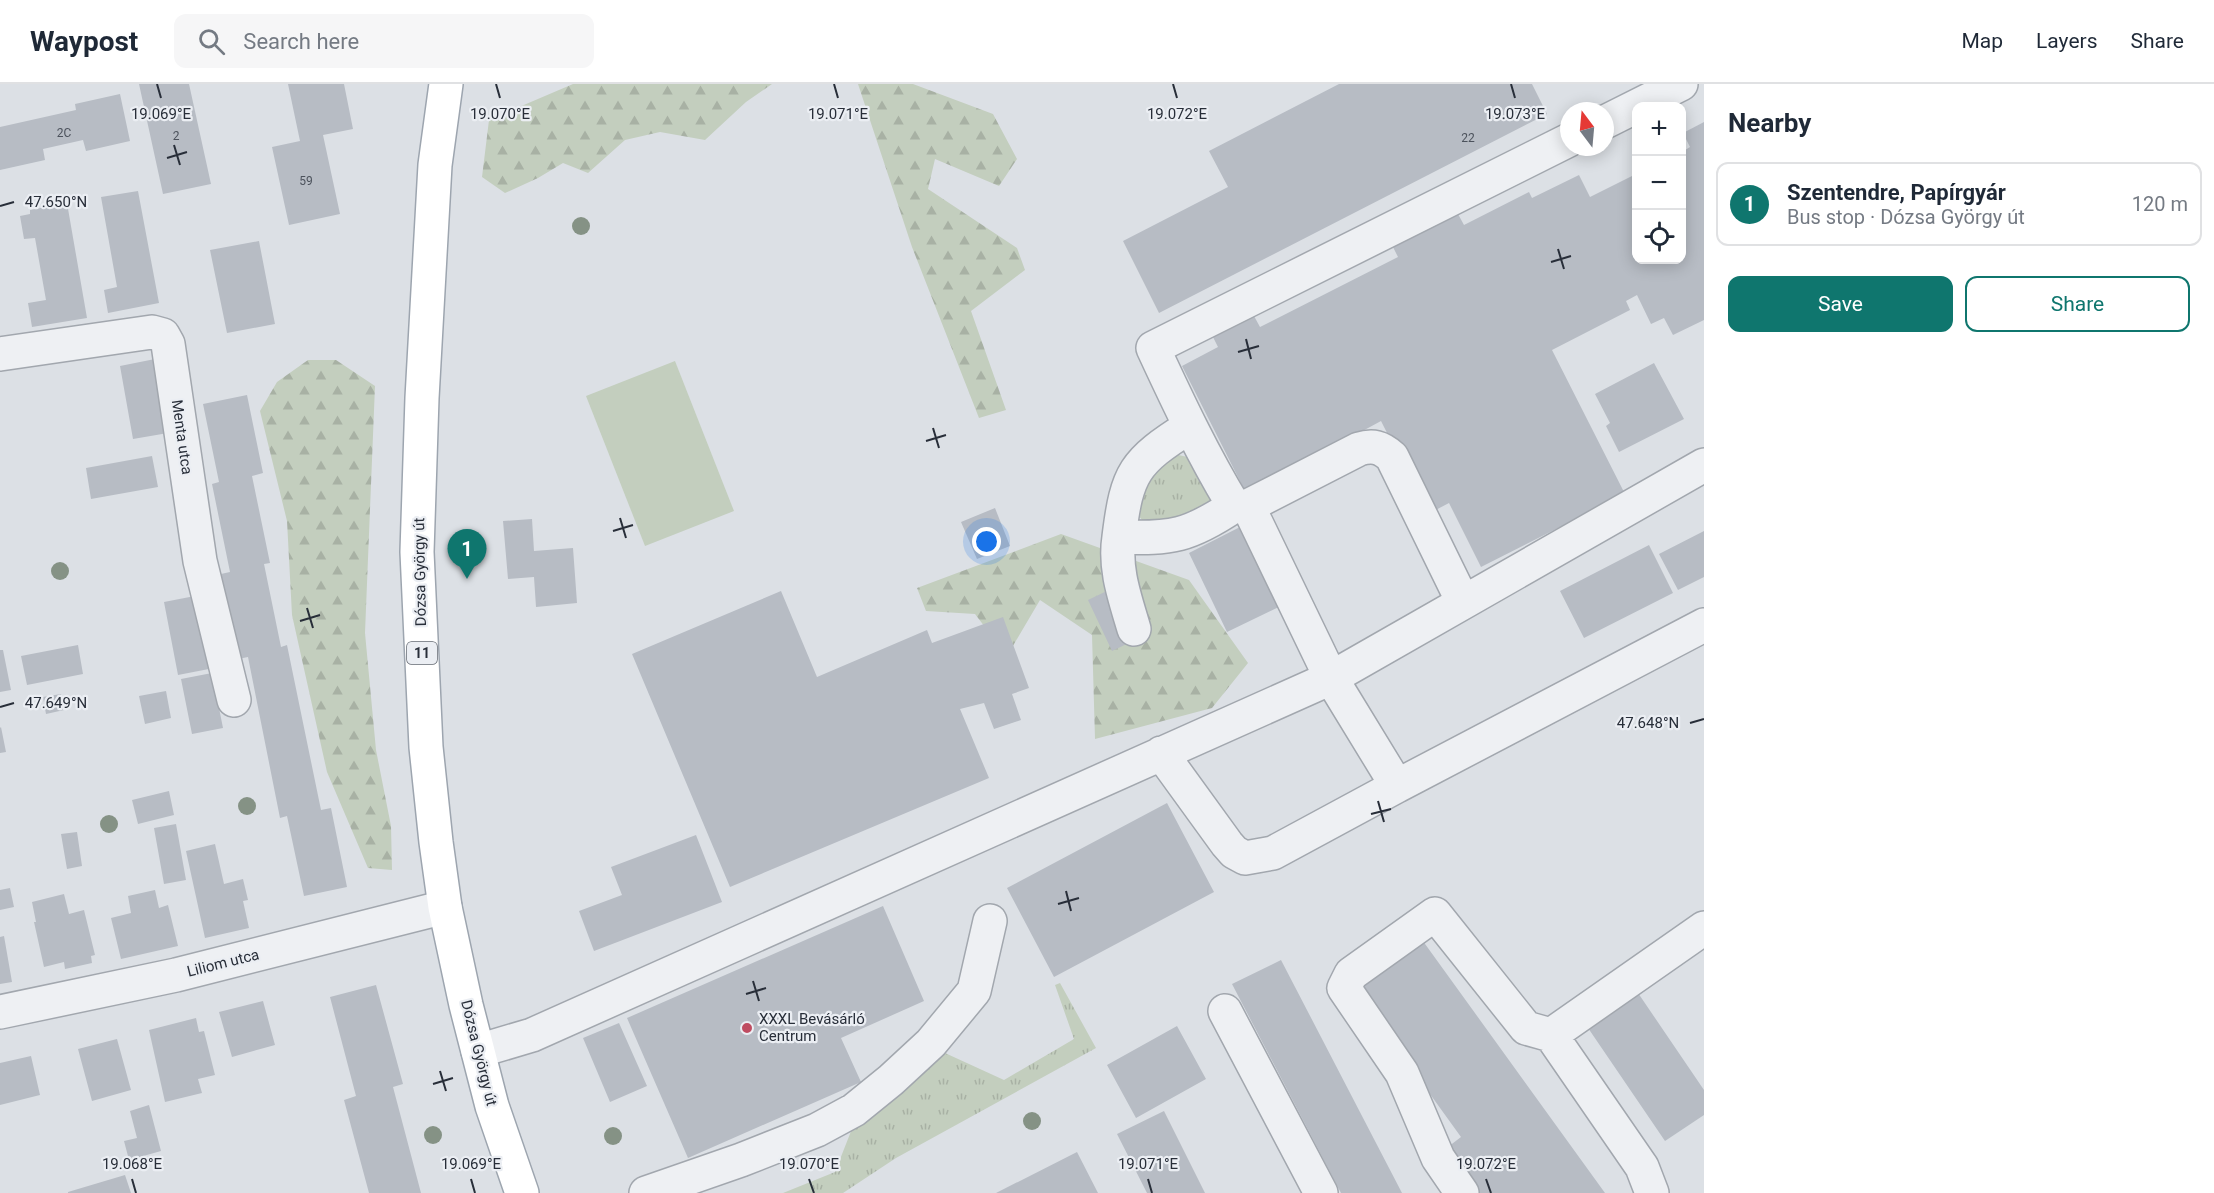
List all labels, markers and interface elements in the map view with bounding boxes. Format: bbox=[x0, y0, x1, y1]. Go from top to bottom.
search box bbox=[174, 14, 594, 68]
text: Waypost bbox=[30, 25, 138, 58]
icon: search bbox=[195, 25, 228, 58]
text: Search here bbox=[243, 29, 359, 54]
text: Map bbox=[1961, 29, 2003, 53]
text: Layers bbox=[2036, 29, 2097, 53]
text: Share bbox=[2130, 29, 2184, 53]
north arrow bbox=[1560, 102, 1614, 156]
map controls bbox=[1632, 102, 1686, 264]
button: + bbox=[1632, 102, 1686, 156]
text: 19.069°E bbox=[131, 105, 192, 123]
text: 19.070°E bbox=[470, 105, 531, 123]
text: 19.071°E bbox=[808, 105, 869, 123]
text: 19.072°E bbox=[1147, 105, 1208, 123]
text: 19.073°E bbox=[1485, 105, 1546, 123]
text: Nearby bbox=[1728, 108, 1811, 138]
house number: 2C bbox=[57, 126, 71, 140]
house number: 2 bbox=[173, 129, 180, 143]
house number: 22 bbox=[1461, 131, 1475, 145]
button: − bbox=[1632, 156, 1686, 210]
house number: 59 bbox=[299, 174, 313, 188]
text: Szentendre, Papírgyár bbox=[1787, 180, 2006, 205]
text: 1 bbox=[1744, 192, 1755, 216]
text: 120 m bbox=[2132, 192, 2188, 216]
text: 47.650°N bbox=[25, 193, 87, 211]
text: Bus stop · Dózsa György út bbox=[1787, 205, 2025, 229]
button: locate bbox=[1632, 210, 1686, 264]
button: Save bbox=[1728, 276, 1953, 332]
button: Share bbox=[1965, 276, 2190, 332]
street label: Menta utca bbox=[168, 398, 196, 476]
street label: Dózsa György út bbox=[410, 518, 430, 626]
your location bbox=[972, 527, 1001, 556]
pin: 1 bbox=[448, 530, 486, 579]
road number: 11 bbox=[407, 642, 437, 664]
text: 47.649°N bbox=[25, 694, 87, 712]
text: 47.648°N bbox=[1617, 714, 1679, 732]
street label: Liliom utca bbox=[185, 945, 261, 981]
street label: Dózsa György út bbox=[457, 998, 501, 1108]
place label: XXXL Bevásárló Centrum bbox=[759, 1010, 865, 1045]
marker: XXXL Bevásárló Centrum bbox=[740, 1021, 754, 1035]
text: 19.068°E bbox=[102, 1155, 163, 1173]
text: 19.069°E bbox=[441, 1155, 502, 1173]
text: 19.070°E bbox=[779, 1155, 840, 1173]
text: 19.071°E bbox=[1118, 1155, 1179, 1173]
text: 19.072°E bbox=[1456, 1155, 1517, 1173]

